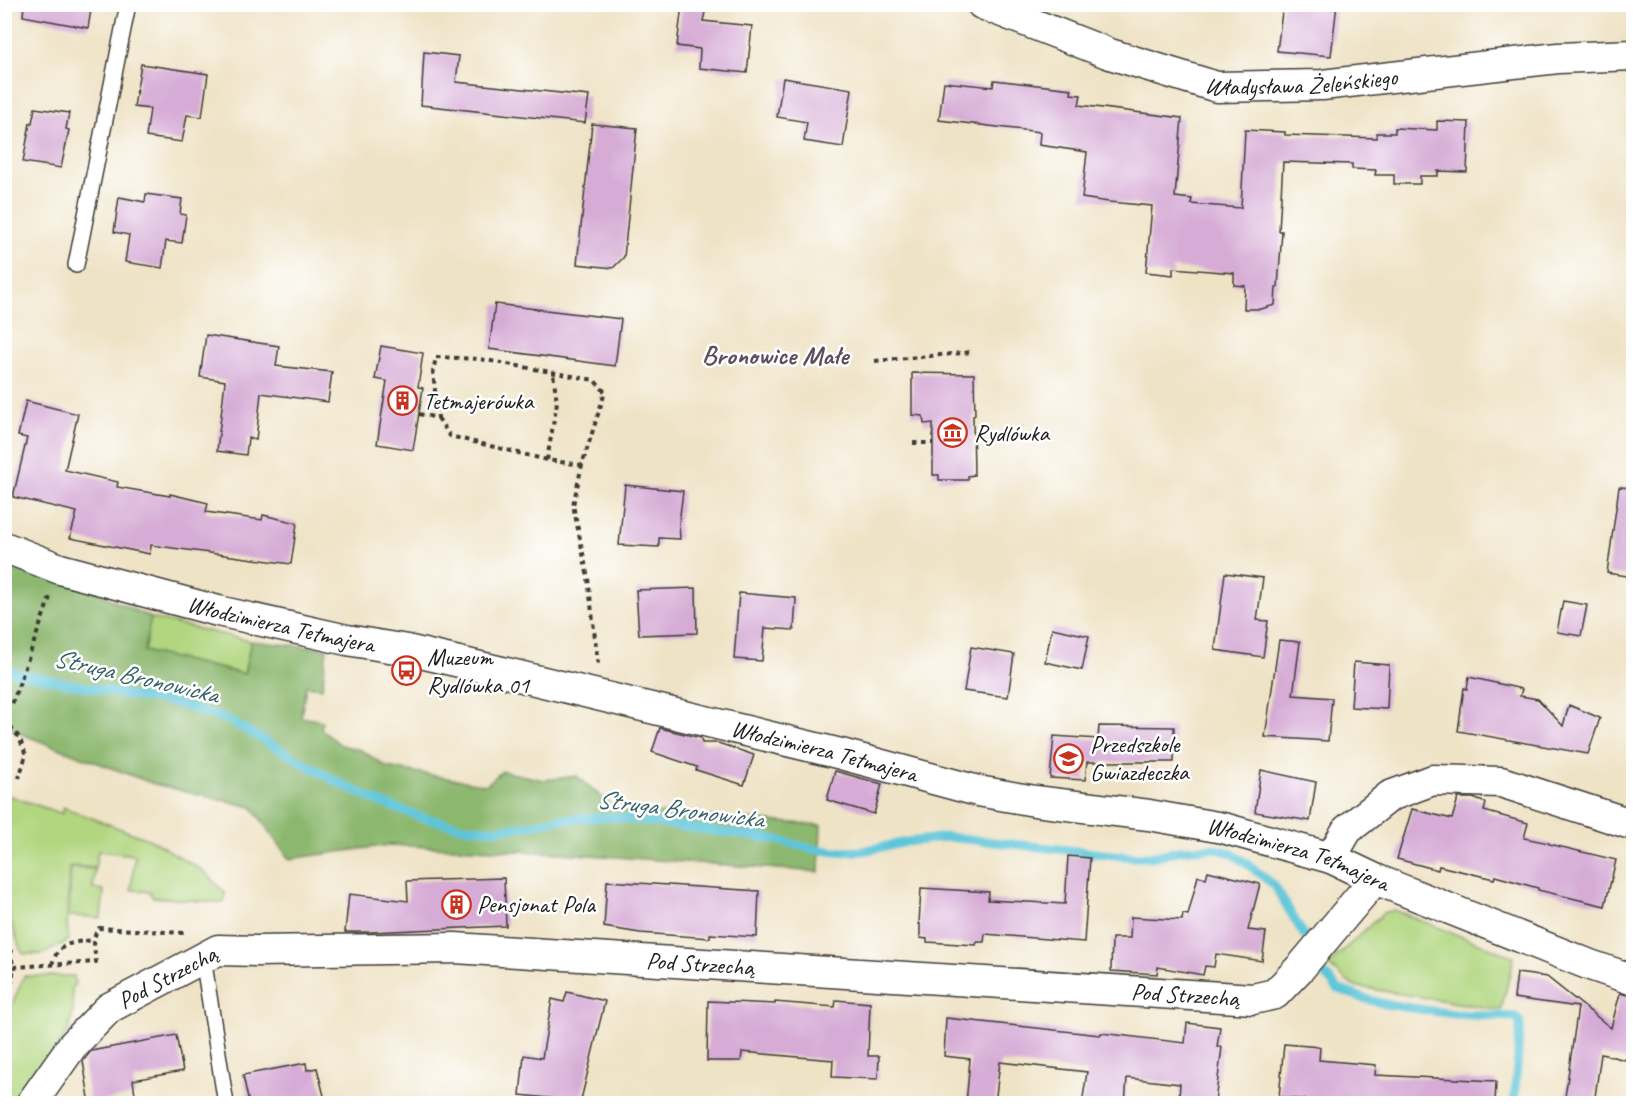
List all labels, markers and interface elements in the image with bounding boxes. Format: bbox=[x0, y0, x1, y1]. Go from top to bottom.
street label: Władysława Żeleńskiego bbox=[1202, 61, 1400, 104]
district label: Bronowice Małe bbox=[702, 338, 851, 372]
building icon: Tetmajerówka bbox=[386, 385, 418, 417]
place label: Tetmajerówka bbox=[423, 386, 535, 416]
museum icon: Rydlówka bbox=[937, 417, 969, 449]
place label: Rydlówka bbox=[974, 418, 1050, 448]
street label: Włodzimierza Tetmajera bbox=[184, 589, 379, 660]
water label: Struga Bronowicka bbox=[51, 641, 224, 712]
place label: Muzeum Rydlówka 01 bbox=[427, 642, 531, 700]
bus stop icon: Muzeum Rydlówka 01 bbox=[390, 655, 422, 687]
street label: Włodzimierza Tetmajera bbox=[728, 713, 923, 789]
place label: Przedszkole Gwiazdeczka bbox=[1090, 729, 1190, 787]
school or university icon: Przedszkole Gwiazdeczka bbox=[1053, 742, 1085, 774]
water label: Struga Bronowicka bbox=[595, 782, 768, 836]
street label: Włodzimierza Tetmajera bbox=[1205, 810, 1395, 899]
building icon: Pensjonat Pola bbox=[440, 888, 472, 920]
place label: Pensjonat Pola bbox=[477, 889, 596, 919]
street label: Pod Strzechą bbox=[113, 938, 223, 1016]
street label: Pod Strzechą bbox=[645, 945, 756, 982]
street label: Pod Strzechą bbox=[1130, 976, 1241, 1013]

